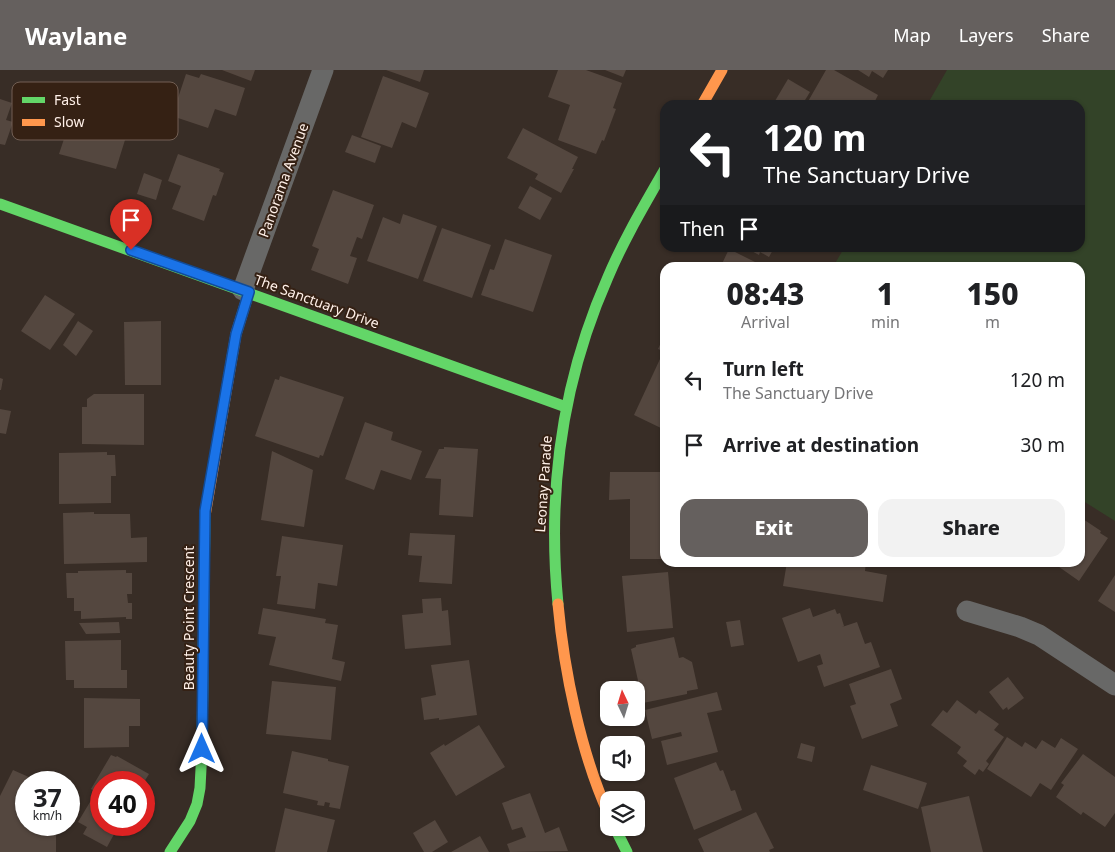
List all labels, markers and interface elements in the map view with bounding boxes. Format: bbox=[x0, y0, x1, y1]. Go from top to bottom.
text: Waylane bbox=[25, 19, 127, 52]
text: Map bbox=[893, 23, 931, 47]
text: Layers bbox=[959, 23, 1014, 47]
text: Share bbox=[1042, 23, 1090, 47]
legend bbox=[12, 82, 178, 140]
text: Fast bbox=[54, 90, 81, 109]
text: Slow bbox=[54, 112, 85, 131]
text: 120 m bbox=[763, 114, 866, 161]
street label: Panorama Avenue bbox=[253, 120, 313, 240]
icon: left bbox=[680, 120, 745, 185]
text: The Sanctuary Drive bbox=[763, 159, 970, 189]
pin bbox=[110, 199, 152, 250]
icon: arrive bbox=[117, 206, 145, 234]
icon: arrive bbox=[735, 215, 763, 243]
text: Then bbox=[680, 216, 725, 242]
street label: The Sanctuary Drive bbox=[252, 270, 382, 332]
text: 08:43 bbox=[727, 273, 804, 314]
text: 1 bbox=[877, 273, 894, 314]
text: 150 bbox=[966, 273, 1018, 314]
text: Arrival bbox=[741, 311, 790, 333]
text: min bbox=[871, 311, 900, 333]
text: m bbox=[985, 311, 1000, 333]
text: Turn left bbox=[723, 356, 804, 382]
icon: left bbox=[680, 366, 708, 394]
text: 120 m bbox=[1010, 367, 1065, 393]
text: The Sanctuary Drive bbox=[723, 382, 873, 404]
icon: arrive bbox=[680, 431, 708, 459]
text: Arrive at destination bbox=[723, 432, 919, 458]
text: 30 m bbox=[1021, 432, 1065, 458]
street label: Leonay Parade bbox=[530, 435, 556, 533]
button: Exit bbox=[680, 499, 868, 557]
button: Share bbox=[878, 499, 1065, 557]
street label: Beauty Point Crescent bbox=[179, 546, 198, 690]
north arrow bbox=[600, 681, 645, 726]
map controls bbox=[600, 681, 645, 836]
position arrow bbox=[175, 722, 227, 774]
button: sound bbox=[600, 736, 645, 781]
speed limit sign: 40 bbox=[90, 771, 155, 836]
text: 37 bbox=[33, 780, 62, 814]
button: layers bbox=[600, 791, 645, 836]
text: km/h bbox=[33, 807, 62, 824]

